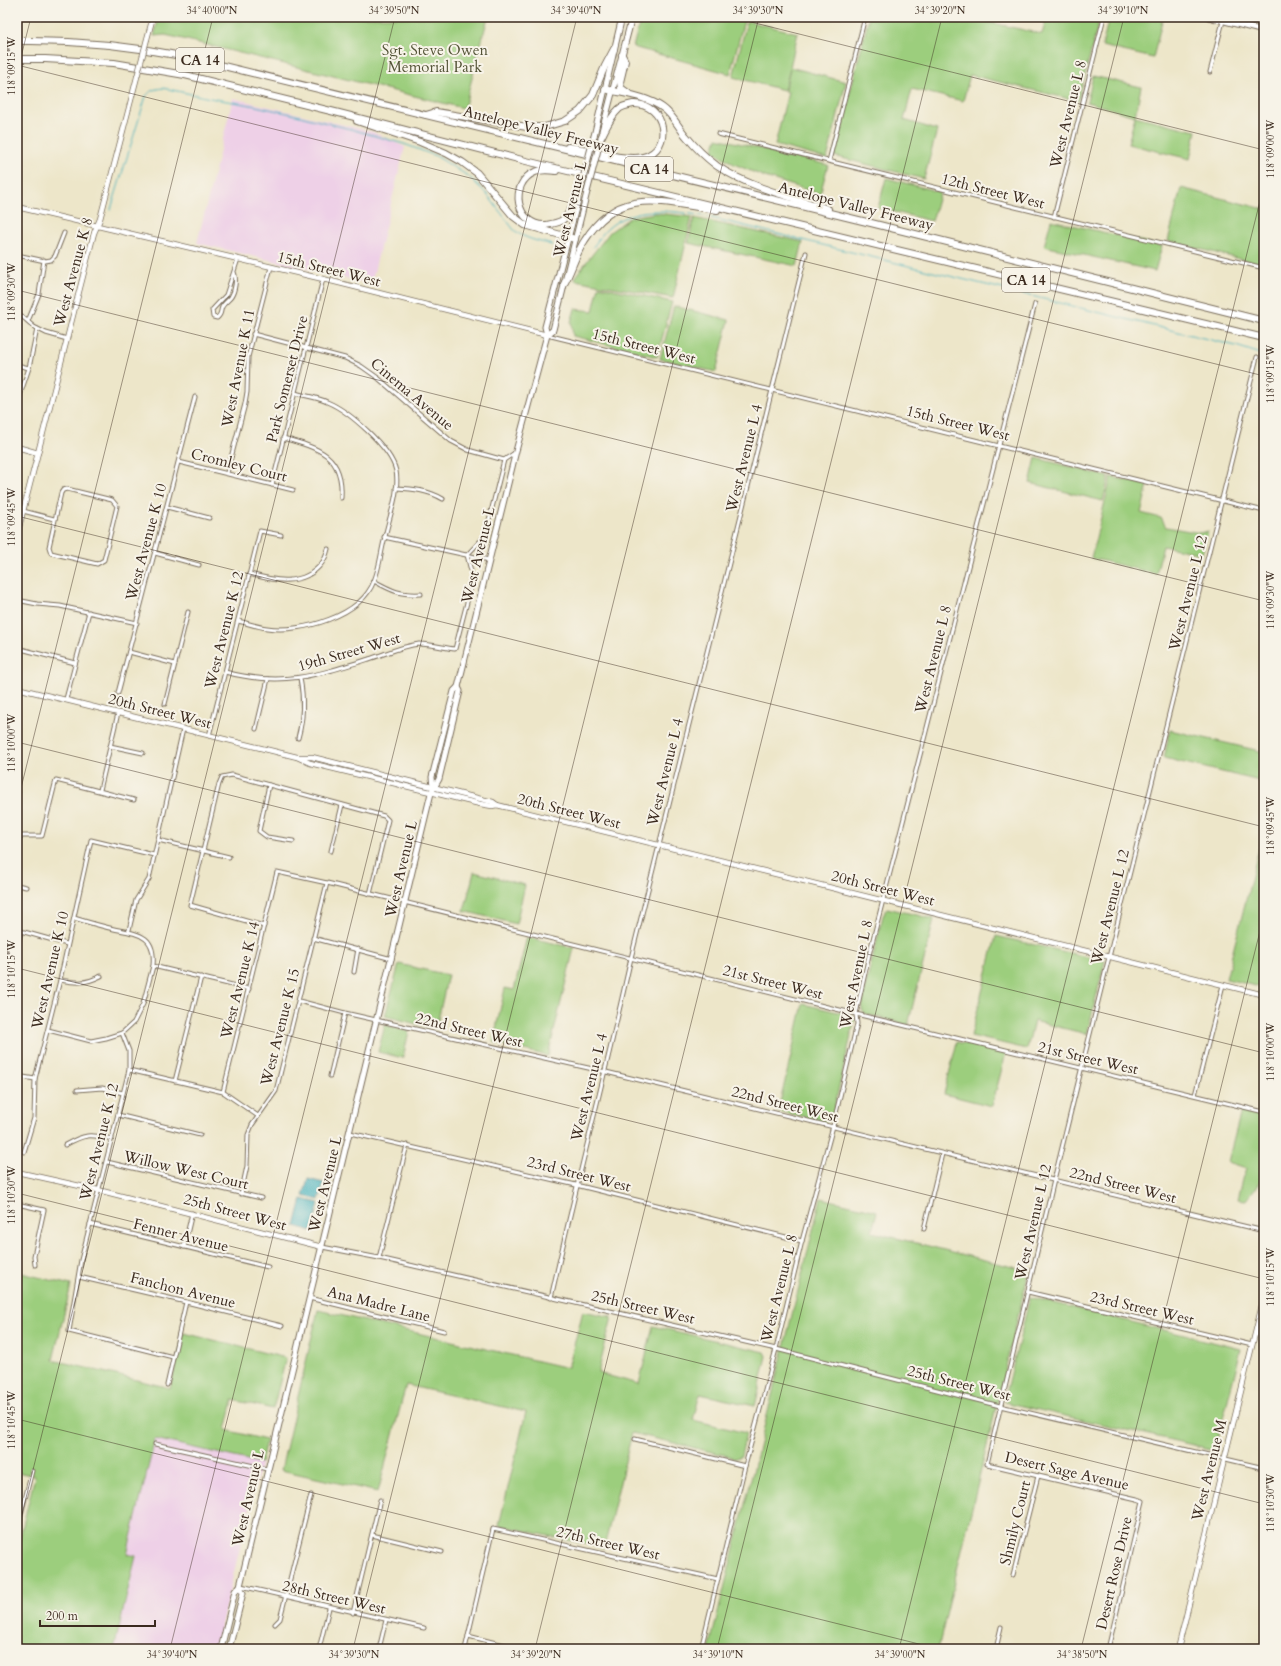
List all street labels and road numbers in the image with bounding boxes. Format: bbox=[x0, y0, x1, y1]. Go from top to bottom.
road number: CA 14 bbox=[176, 48, 224, 72]
street label: West Avenue L 8 bbox=[1045, 58, 1091, 171]
street label: Antelope Valley Freeway bbox=[461, 101, 621, 159]
road number: CA 14 bbox=[625, 157, 673, 181]
street label: West Avenue L bbox=[548, 158, 592, 260]
street label: 12th Street West bbox=[939, 169, 1047, 214]
street label: Antelope Valley Freeway bbox=[776, 177, 936, 235]
street label: West Avenue K 8 bbox=[48, 215, 97, 330]
street label: 15th Street West bbox=[275, 247, 383, 292]
road number: CA 14 bbox=[1002, 268, 1050, 292]
street label: West Avenue K 11 bbox=[217, 307, 259, 430]
street label: Park Somerset Drive bbox=[262, 313, 313, 445]
street label: 15th Street West bbox=[590, 324, 698, 369]
street label: Cinema Avenue bbox=[366, 353, 458, 435]
street label: 15th Street West bbox=[904, 401, 1012, 446]
street label: West Avenue L 4 bbox=[721, 402, 767, 515]
street label: Cromley Court bbox=[189, 443, 289, 487]
street label: West Avenue K 10 bbox=[121, 481, 171, 604]
street label: West Avenue L bbox=[456, 504, 500, 606]
street label: West Avenue L 12 bbox=[1164, 533, 1212, 654]
street label: West Avenue K 12 bbox=[199, 569, 248, 692]
street label: West Avenue L 8 bbox=[910, 603, 956, 716]
street label: 19th Street West bbox=[295, 628, 403, 676]
street label: 20th Street West bbox=[106, 689, 214, 734]
street label: West Avenue L 4 bbox=[642, 716, 688, 829]
street label: 20th Street West bbox=[515, 789, 623, 834]
street label: West Avenue L bbox=[380, 818, 422, 920]
street label: West Avenue L 12 bbox=[1086, 847, 1134, 968]
street label: 20th Street West bbox=[829, 866, 937, 911]
street label: West Avenue K 10 bbox=[26, 909, 73, 1032]
street label: West Avenue L 8 bbox=[835, 918, 877, 1031]
street label: West Avenue K 14 bbox=[215, 919, 264, 1042]
street label: 21st Street West bbox=[721, 960, 825, 1004]
street label: West Avenue K 15 bbox=[255, 966, 304, 1089]
street label: 22nd Street West bbox=[414, 1008, 525, 1052]
street label: West Avenue L 4 bbox=[566, 1031, 612, 1144]
street label: 21st Street West bbox=[1036, 1037, 1140, 1079]
street label: West Avenue K 12 bbox=[74, 1081, 123, 1204]
street label: 22nd Street West bbox=[730, 1081, 841, 1127]
street label: West Avenue L bbox=[303, 1133, 347, 1235]
street label: Willow West Court bbox=[121, 1146, 251, 1194]
street label: 23rd Street West bbox=[525, 1151, 633, 1197]
street label: West Avenue L 12 bbox=[1010, 1162, 1056, 1283]
street label: 22nd Street West bbox=[1068, 1162, 1179, 1208]
street label: 25th Street West bbox=[181, 1189, 289, 1235]
street label: Fenner Avenue bbox=[131, 1214, 231, 1257]
street label: West Avenue L 8 bbox=[756, 1232, 802, 1345]
street label: Fanchon Avenue bbox=[128, 1267, 238, 1313]
street label: Ana Madre Lane bbox=[325, 1282, 433, 1327]
street label: 25th Street West bbox=[589, 1285, 697, 1329]
street label: 23rd Street West bbox=[1088, 1286, 1196, 1330]
street label: 25th Street West bbox=[905, 1361, 1013, 1406]
street label: West Avenue M bbox=[1186, 1417, 1231, 1524]
street label: West Avenue L bbox=[227, 1447, 269, 1549]
street label: Desert Sage Avenue bbox=[1003, 1447, 1131, 1495]
street label: Shmily Court bbox=[995, 1478, 1035, 1567]
street label: Desert Rose Drive bbox=[1091, 1514, 1137, 1632]
street label: 27th Street West bbox=[554, 1521, 662, 1565]
street label: 28th Street West bbox=[280, 1575, 388, 1619]

